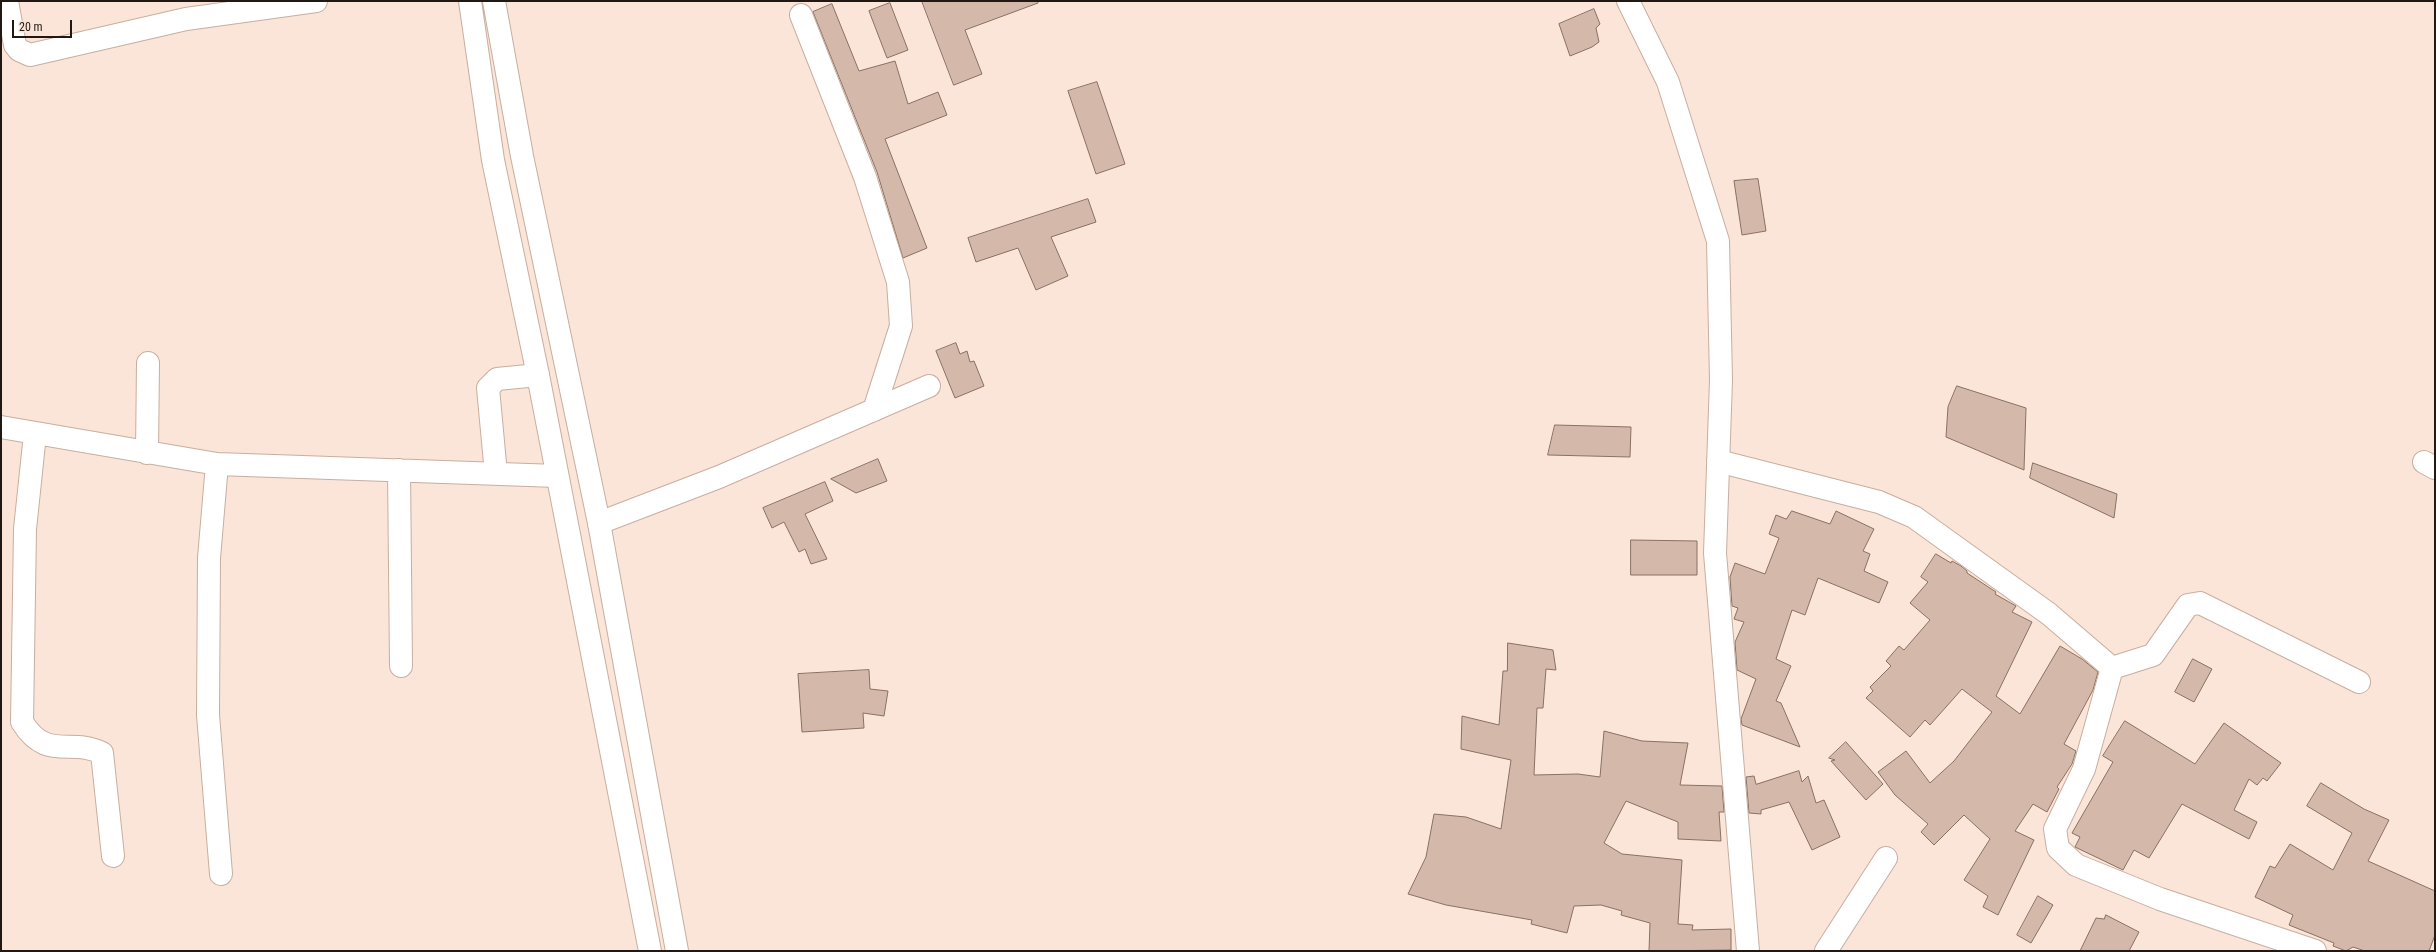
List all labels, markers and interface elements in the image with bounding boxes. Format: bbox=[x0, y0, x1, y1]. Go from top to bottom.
scale bar bbox=[14, 12, 74, 38]
text: 20 m bbox=[19, 20, 43, 34]

